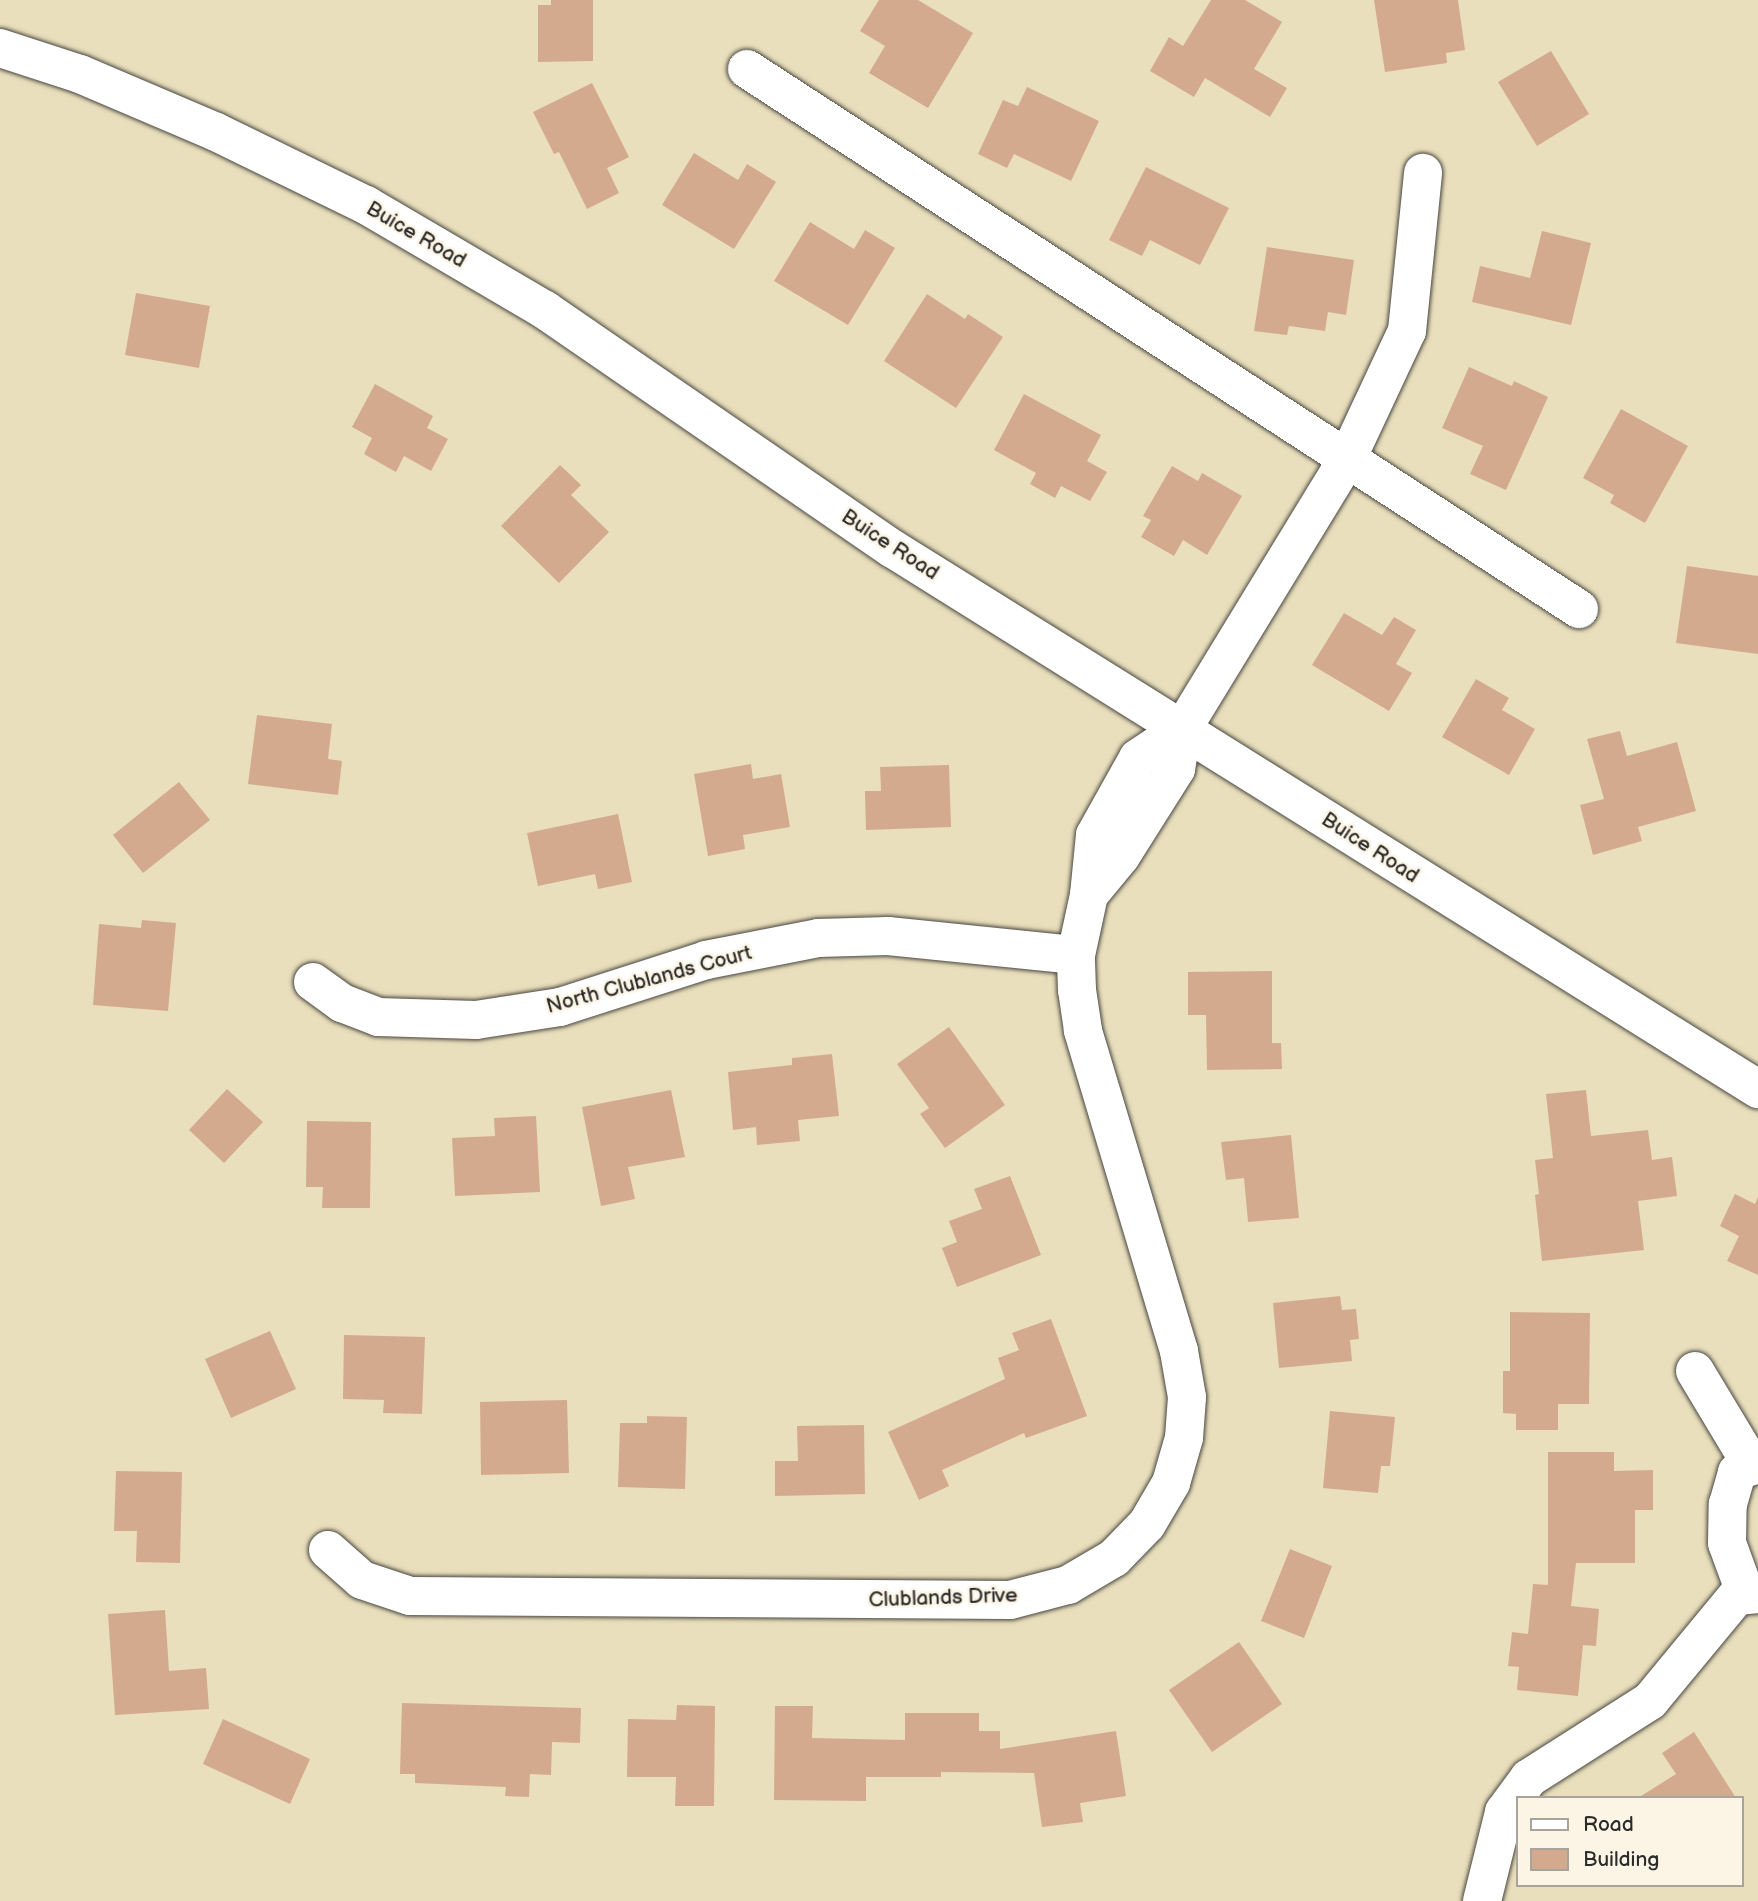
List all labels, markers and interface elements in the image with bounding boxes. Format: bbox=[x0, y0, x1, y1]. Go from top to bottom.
street label: Buice Road bbox=[362, 196, 470, 274]
street label: Buice Road bbox=[837, 504, 943, 586]
street label: Buice Road bbox=[1317, 807, 1423, 889]
street label: North Clublands Court bbox=[544, 940, 754, 1020]
street label: Clublands Drive bbox=[868, 1583, 1018, 1613]
legend bbox=[1516, 1796, 1744, 1887]
text: Road bbox=[1583, 1812, 1634, 1837]
text: Building bbox=[1583, 1847, 1659, 1872]

